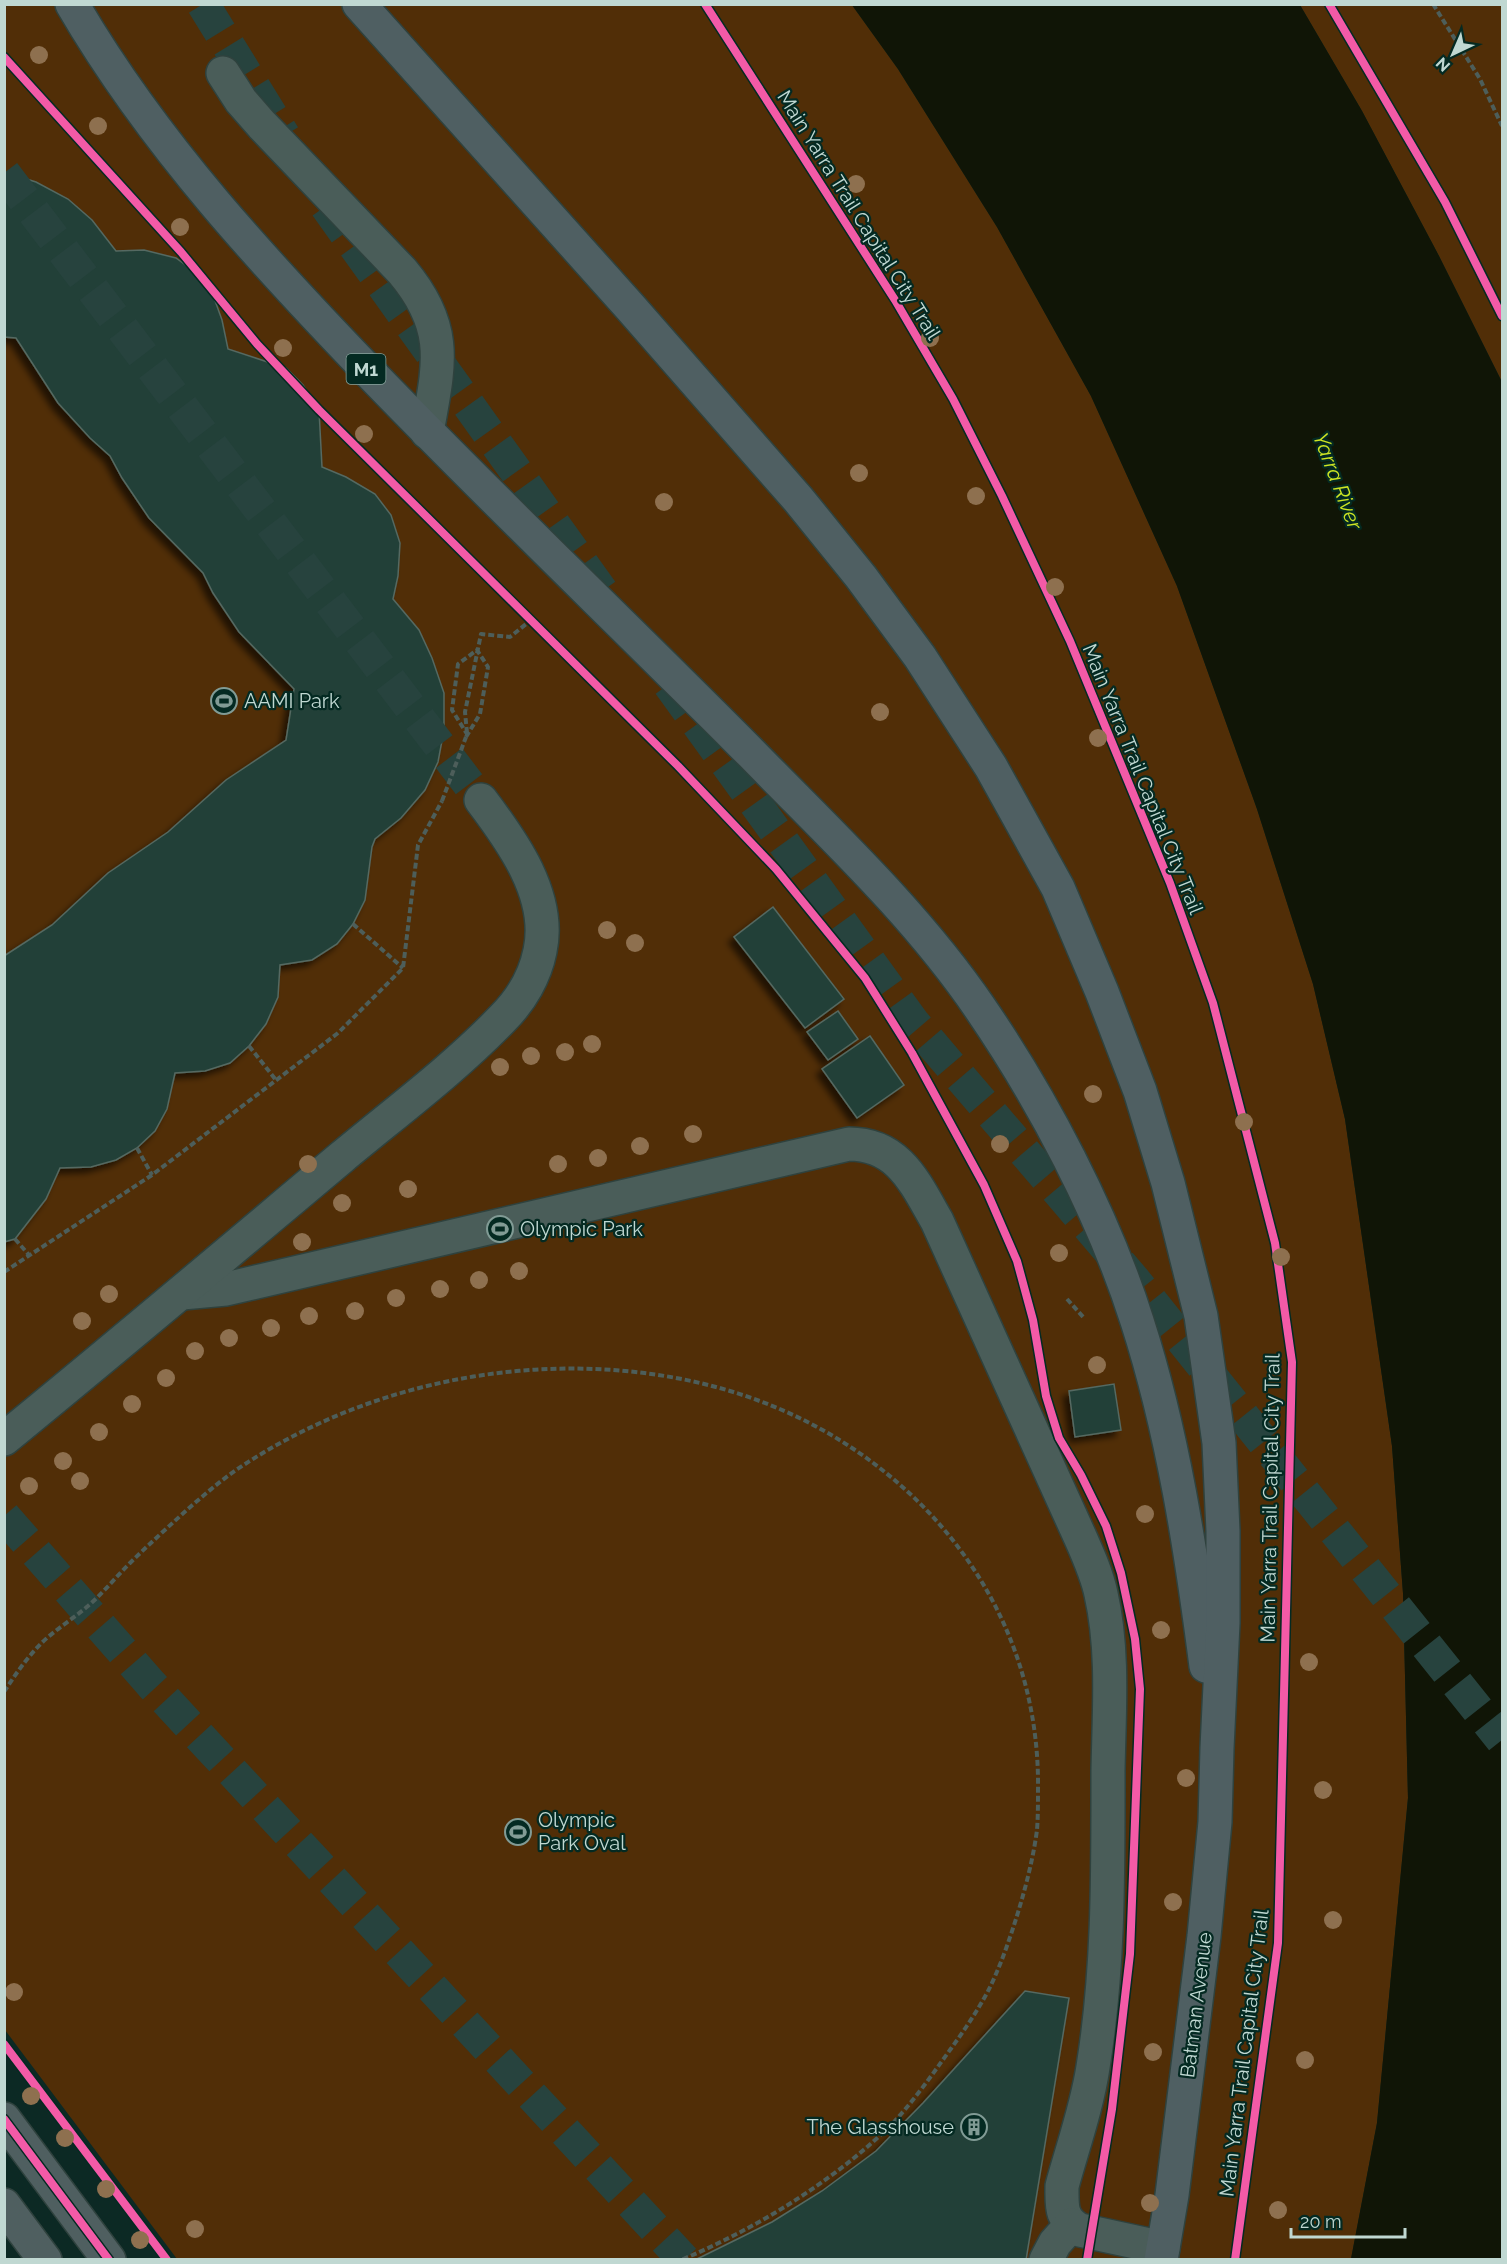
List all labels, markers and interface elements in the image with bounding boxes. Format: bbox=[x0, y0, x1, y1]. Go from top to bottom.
north arrow bbox=[1423, 24, 1483, 84]
text: N bbox=[1432, 53, 1454, 76]
street label: Main Yarra Trail Capital City Trail bbox=[772, 86, 946, 345]
road number: M1 bbox=[346, 354, 386, 384]
water label: Yarra River bbox=[1308, 429, 1368, 534]
street label: Main Yarra Trail Capital City Trail bbox=[1078, 640, 1209, 918]
sports icon: AAMI Park bbox=[209, 686, 239, 716]
place label: AAMI Park bbox=[244, 689, 340, 713]
sports icon: Olympic Park bbox=[485, 1214, 515, 1244]
place label: Olympic Park bbox=[520, 1217, 643, 1241]
street label: Main Yarra Trail Capital City Trail bbox=[1255, 1353, 1285, 1643]
place label: Olympic Park Oval bbox=[538, 1808, 626, 1855]
sports icon: Olympic Park Oval bbox=[503, 1817, 533, 1847]
street label: Main Yarra Trail Capital City Trail bbox=[1214, 1907, 1274, 2198]
street label: Batman Avenue bbox=[1175, 1931, 1217, 2079]
building icon: The Glasshouse bbox=[959, 2112, 989, 2142]
place label: The Glasshouse bbox=[806, 2115, 954, 2139]
scale bar bbox=[1291, 2201, 1405, 2239]
text: 20 m bbox=[1300, 2211, 1342, 2232]

